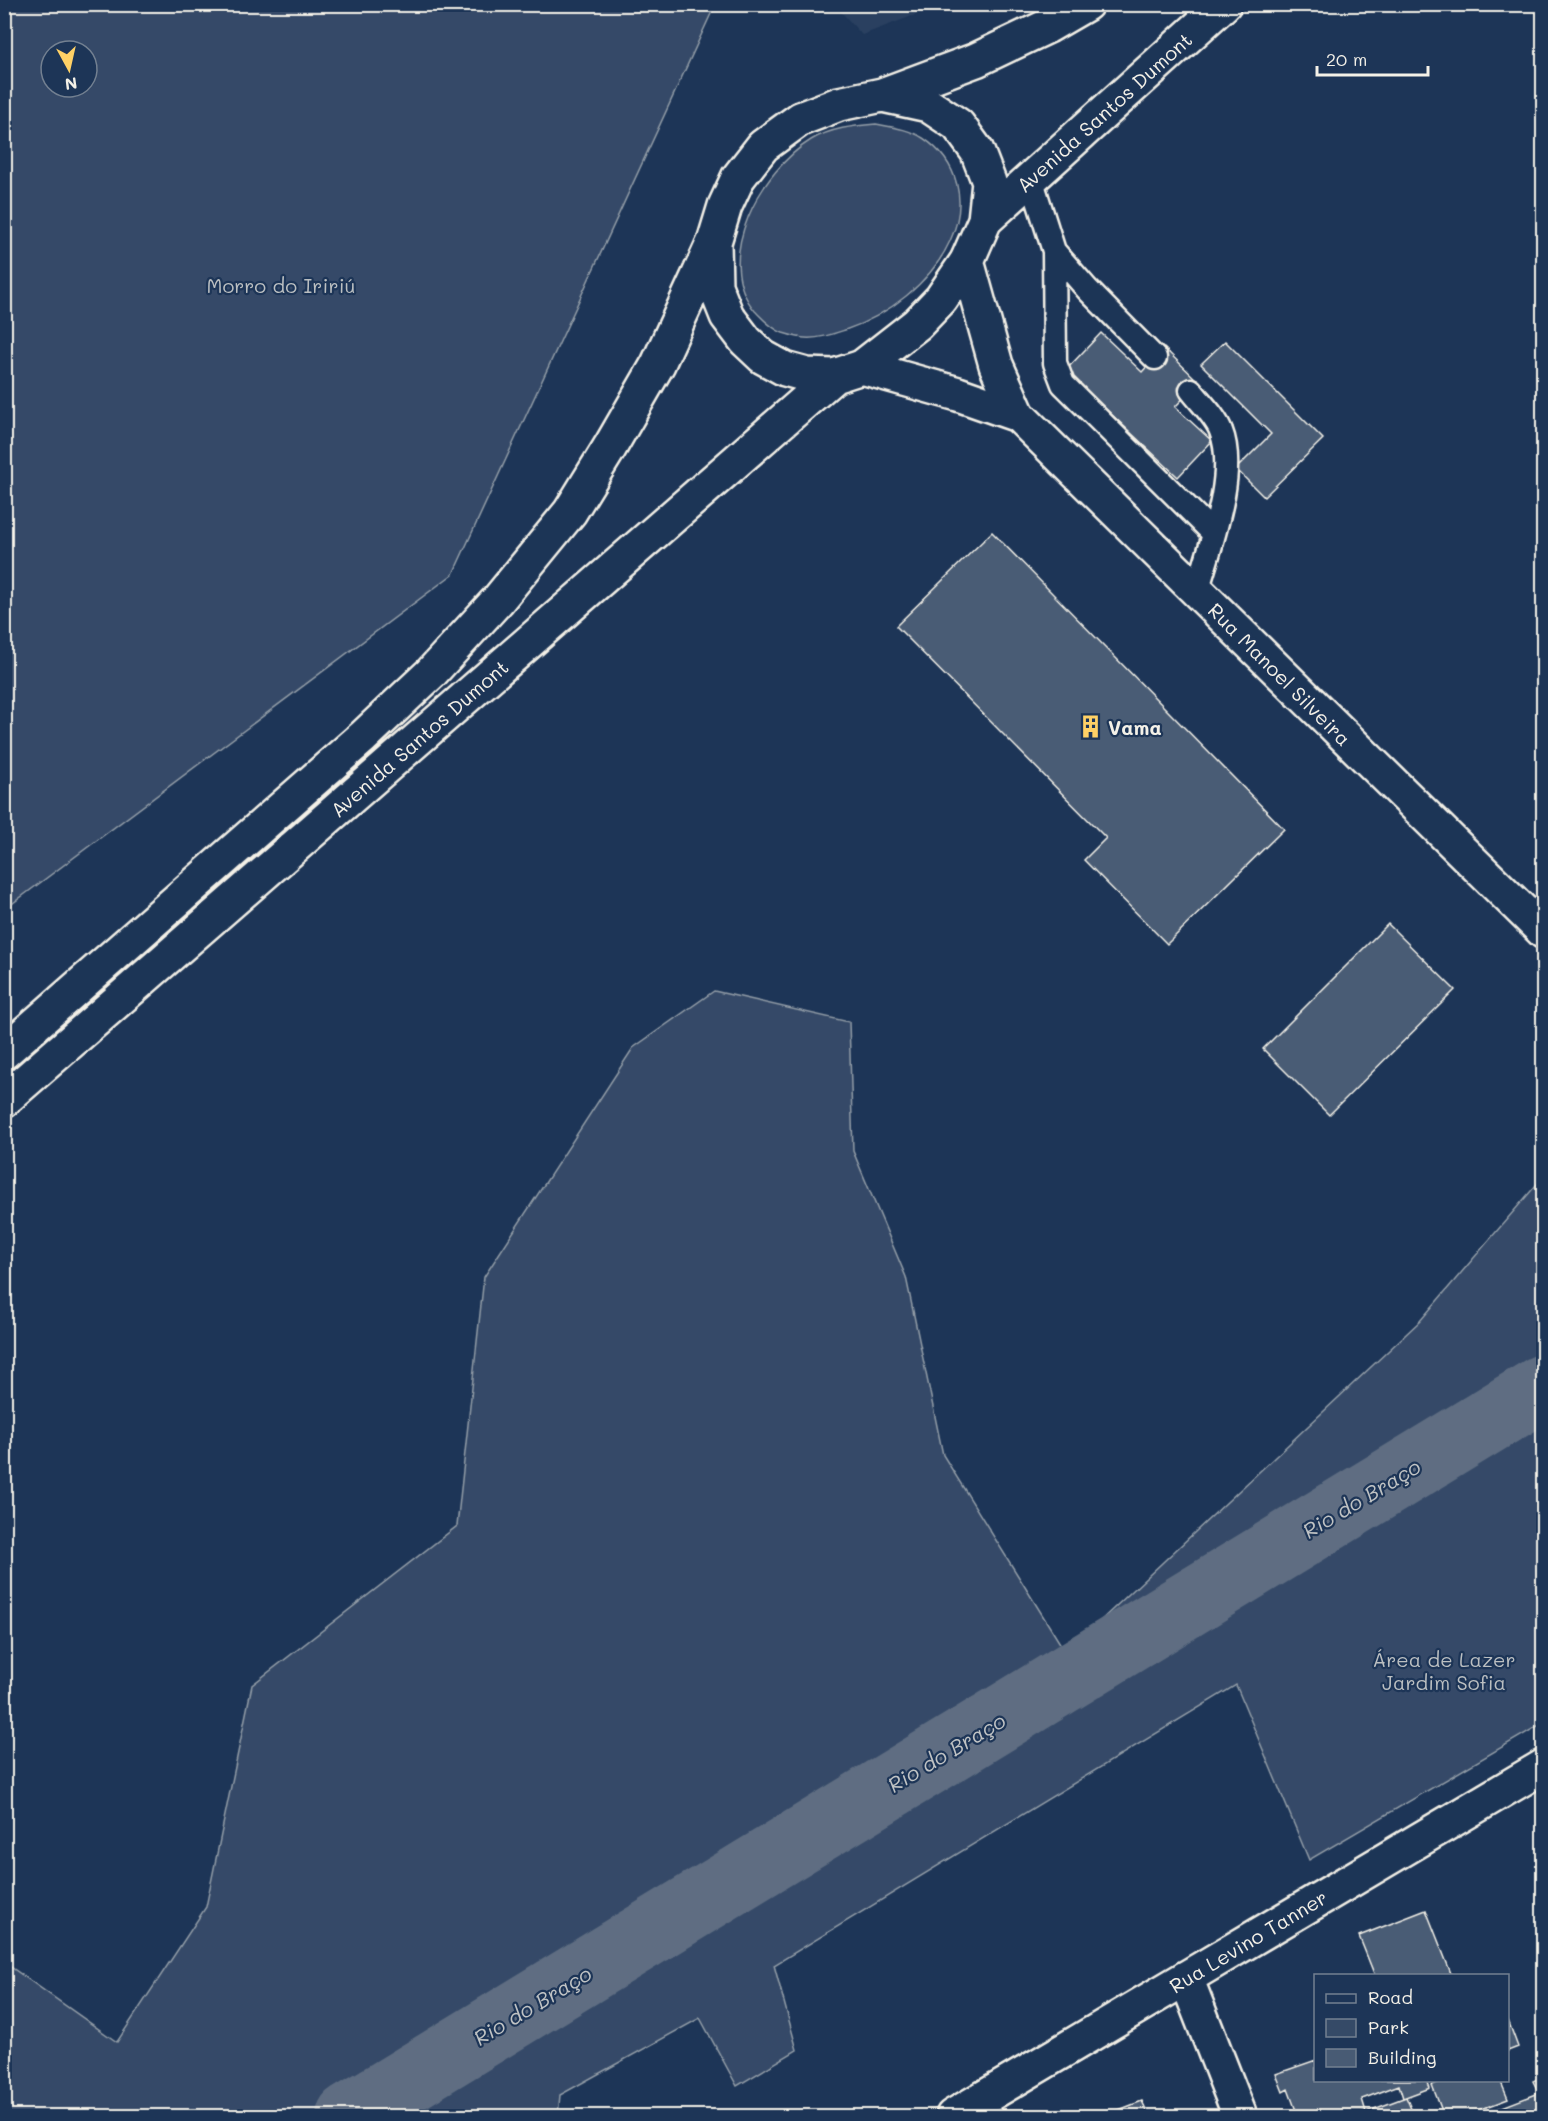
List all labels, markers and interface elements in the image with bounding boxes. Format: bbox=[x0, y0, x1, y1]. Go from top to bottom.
street label: Avenida Santos Dumont bbox=[1011, 26, 1197, 198]
north arrow bbox=[39, 39, 99, 99]
scale bar bbox=[1317, 39, 1428, 77]
text: 20 m bbox=[1326, 47, 1367, 71]
text: N bbox=[64, 73, 79, 96]
park label: Morro do Iririú bbox=[206, 272, 356, 298]
street label: Rua Manoel Silveira bbox=[1203, 597, 1357, 751]
street label: Avenida Santos Dumont bbox=[325, 654, 513, 822]
building icon: Vama bbox=[1077, 714, 1103, 740]
place label: Vama bbox=[1108, 714, 1162, 740]
water label: Rio do Braço bbox=[1297, 1452, 1425, 1544]
park label: Área de Lazer Jardim Sofia bbox=[1372, 1646, 1516, 1695]
water label: Rio do Braço bbox=[882, 1706, 1010, 1798]
street label: Rua Levino Tanner bbox=[1164, 1884, 1332, 1998]
water label: Rio do Braço bbox=[468, 1959, 596, 2051]
legend bbox=[1314, 1974, 1509, 2082]
text: Road bbox=[1368, 1985, 1413, 2009]
text: Park bbox=[1368, 2015, 1409, 2039]
text: Building bbox=[1368, 2045, 1436, 2069]

